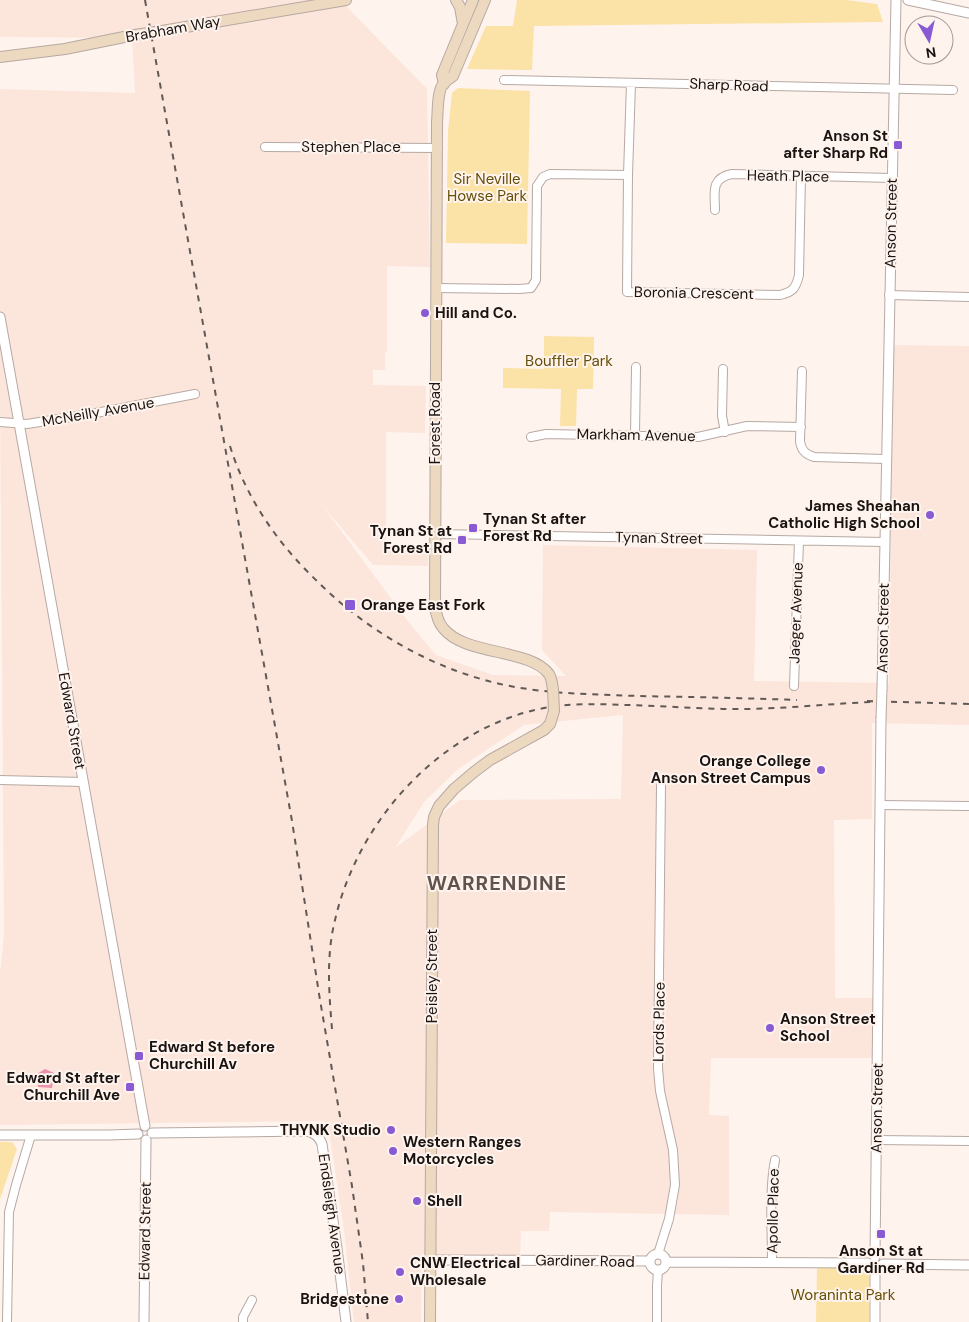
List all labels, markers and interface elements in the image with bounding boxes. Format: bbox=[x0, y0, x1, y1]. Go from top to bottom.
street label: Brabham Way bbox=[124, 11, 223, 47]
north arrow bbox=[904, 15, 954, 65]
text: N bbox=[925, 43, 937, 63]
street label: Sharp Road bbox=[689, 74, 769, 96]
place label: Anson St after Sharp Rd bbox=[783, 126, 888, 163]
street label: Stephen Place bbox=[301, 137, 401, 157]
marker: Anson St after Sharp Rd bbox=[892, 139, 904, 151]
street label: Heath Place bbox=[747, 165, 829, 187]
park label: Sir Neville Howse Park bbox=[447, 169, 527, 206]
street label: Anson Street bbox=[880, 178, 902, 268]
street label: Boronia Crescent bbox=[634, 282, 754, 304]
place label: Hill and Co. bbox=[435, 303, 517, 323]
marker: Hill and Co. bbox=[419, 307, 431, 319]
park label: Bouffler Park bbox=[525, 351, 613, 371]
street label: Forest Road bbox=[425, 382, 445, 464]
street label: McNeilly Avenue bbox=[40, 392, 156, 432]
street label: Markham Avenue bbox=[576, 424, 696, 446]
place label: James Sheahan Catholic High School bbox=[768, 496, 920, 533]
place label: Tynan St after Forest Rd bbox=[483, 509, 586, 546]
marker: James Sheahan Catholic High School bbox=[924, 509, 936, 521]
place label: Tynan St at Forest Rd bbox=[370, 521, 452, 558]
marker: Tynan St after Forest Rd bbox=[467, 522, 479, 534]
street label: Tynan Street bbox=[615, 527, 703, 549]
marker: Tynan St at Forest Rd bbox=[456, 534, 468, 546]
street label: Jaeger Avenue bbox=[784, 562, 808, 664]
street label: Anson Street bbox=[872, 583, 894, 673]
place label: Orange East Fork bbox=[361, 595, 486, 615]
marker: Orange East Fork bbox=[343, 598, 357, 612]
street label: Edward Street bbox=[54, 671, 90, 771]
place label: Orange College Anson Street Campus bbox=[651, 751, 811, 788]
marker: Orange College Anson Street Campus bbox=[815, 764, 827, 776]
district label: WARRENDINE bbox=[427, 870, 567, 896]
street label: Peisley Street bbox=[422, 929, 442, 1023]
street label: Lords Place bbox=[648, 982, 670, 1062]
place label: Anson Street School bbox=[780, 1009, 876, 1046]
marker: Anson Street School bbox=[764, 1022, 776, 1034]
place label: Edward St before Churchill Av bbox=[149, 1037, 275, 1074]
marker: Edward St before Churchill Av bbox=[133, 1050, 145, 1062]
street label: Anson Street bbox=[866, 1063, 888, 1153]
place label: Edward St after Churchill Ave bbox=[6, 1068, 120, 1105]
marker: Edward St after Churchill Ave bbox=[124, 1081, 136, 1093]
place label: THYNK Studio bbox=[280, 1120, 381, 1140]
marker: THYNK Studio bbox=[385, 1124, 397, 1136]
place label: Western Ranges Motorcycles bbox=[403, 1132, 521, 1169]
marker: Western Ranges Motorcycles bbox=[387, 1145, 399, 1157]
street label: Endsleigh Avenue bbox=[314, 1152, 350, 1276]
street label: Apollo Place bbox=[762, 1168, 784, 1254]
street label: Edward Street bbox=[134, 1182, 156, 1280]
place label: Shell bbox=[427, 1191, 462, 1211]
marker: Shell bbox=[411, 1195, 423, 1207]
marker: Anson St at Gardiner Rd bbox=[875, 1228, 887, 1240]
place label: Anson St at Gardiner Rd bbox=[837, 1241, 925, 1278]
street label: Gardiner Road bbox=[535, 1250, 635, 1272]
place label: CNW Electrical Wholesale bbox=[410, 1253, 520, 1290]
marker: CNW Electrical Wholesale bbox=[394, 1266, 406, 1278]
park label: Woraninta Park bbox=[791, 1285, 896, 1305]
place label: Bridgestone bbox=[300, 1289, 389, 1309]
marker: Bridgestone bbox=[393, 1293, 405, 1305]

